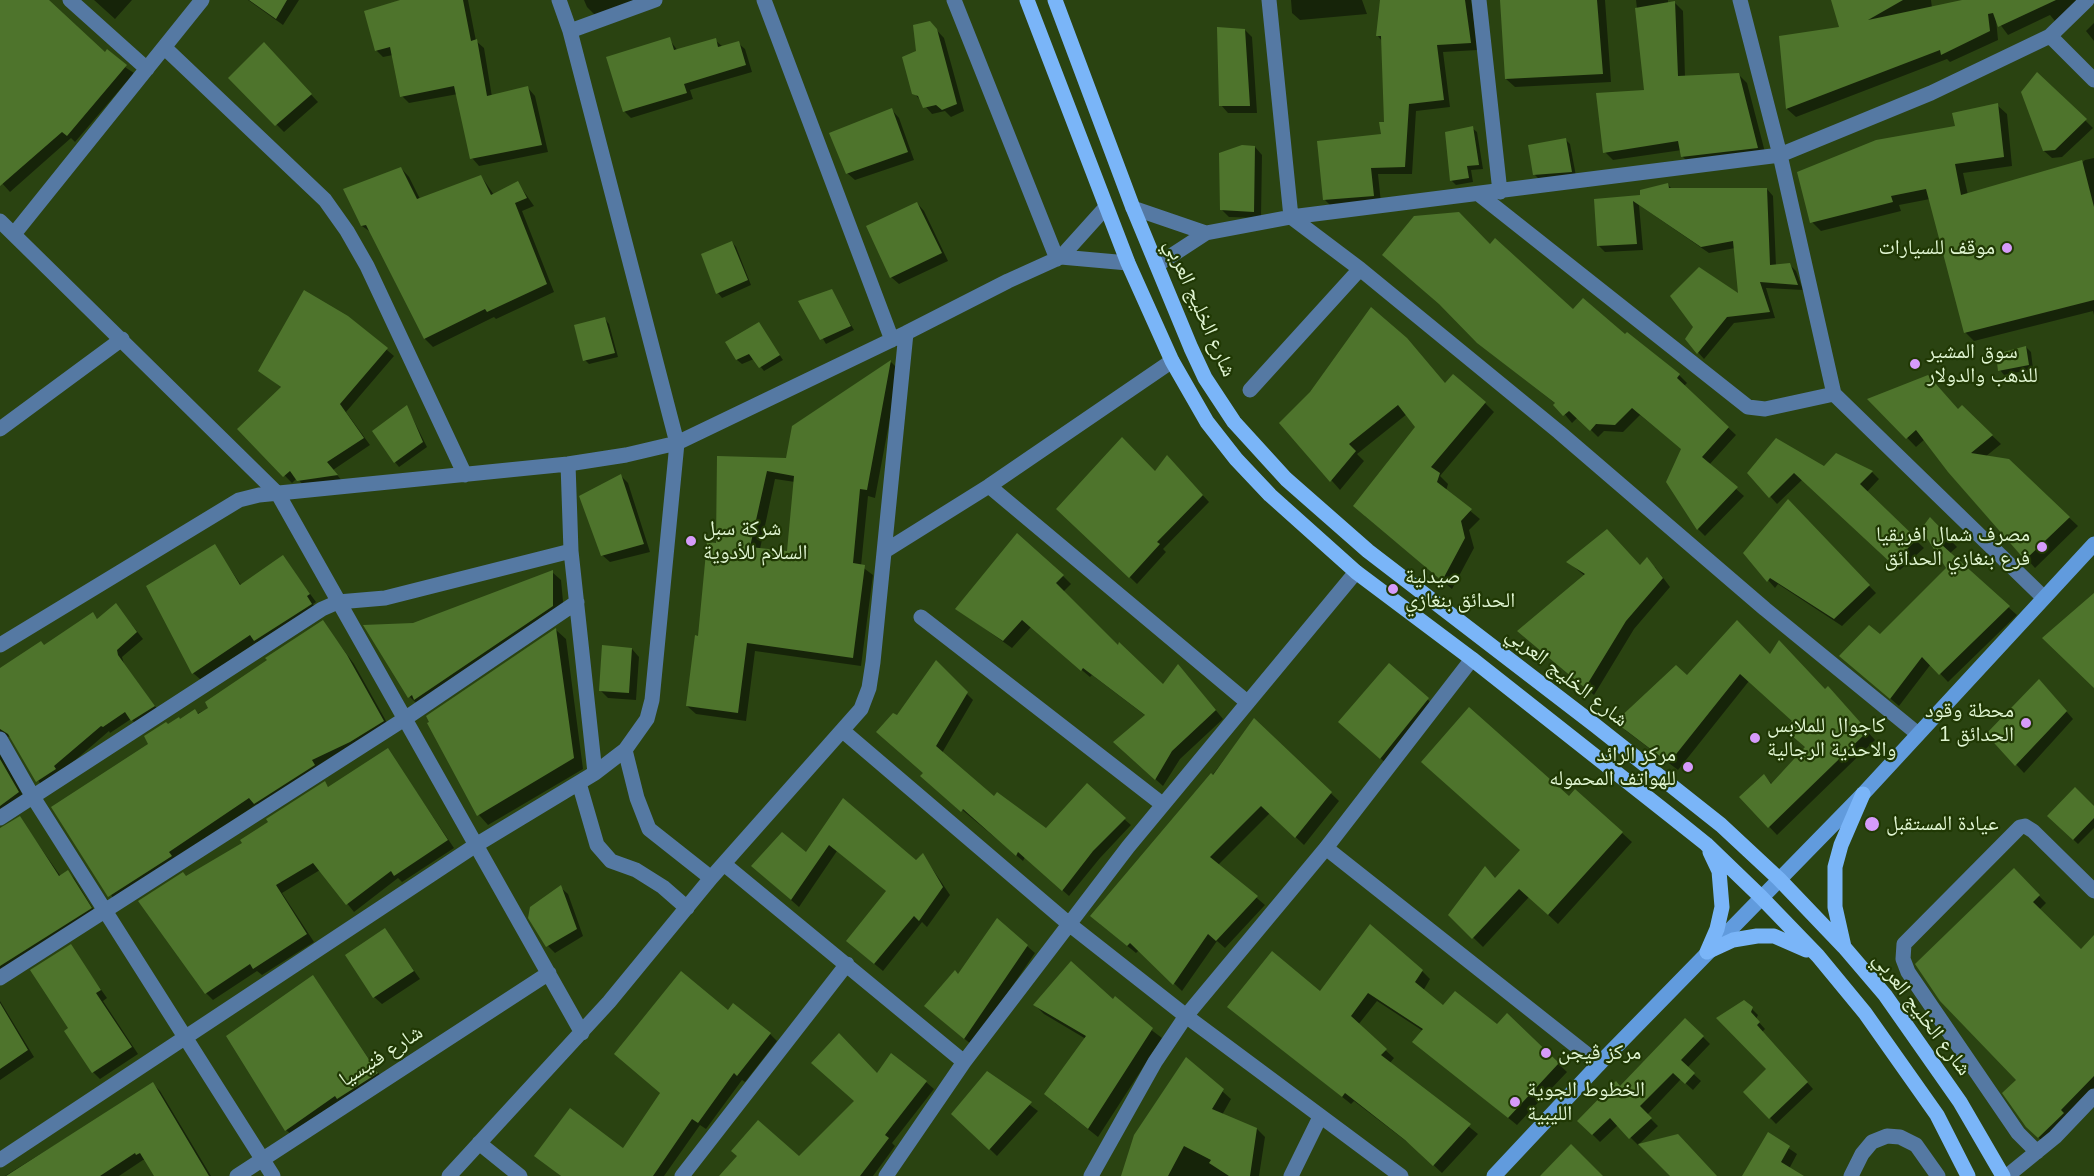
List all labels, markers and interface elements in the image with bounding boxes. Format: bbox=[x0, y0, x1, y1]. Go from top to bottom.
street label: شارع الخليج العربي bbox=[1158, 235, 1242, 381]
place label: موقف للسيارات bbox=[1878, 235, 1995, 261]
marker: موقف للسيارات bbox=[2000, 241, 2014, 255]
place label: سوق المشير للذهب والدولار bbox=[1927, 339, 2038, 389]
marker: سوق المشير للذهب والدولار bbox=[1908, 357, 1922, 371]
place label: شركة سبل السلام للأدوية bbox=[703, 516, 807, 566]
place label: مصرف شمال افريقيا فرع بنغازي الحدائق bbox=[1876, 522, 2030, 572]
marker: شركة سبل السلام للأدوية bbox=[684, 534, 698, 548]
marker: مصرف شمال افريقيا فرع بنغازي الحدائق bbox=[2035, 540, 2049, 554]
place label: صيدلية الحدائق بنغازي bbox=[1405, 564, 1515, 614]
marker: صيدلية الحدائق بنغازي bbox=[1386, 582, 1400, 596]
street label: شارع الخليج العربي bbox=[1501, 622, 1633, 732]
place label: محطة وقود الحدائق 1 bbox=[1925, 698, 2014, 748]
place label: كاجوال للملابس والاحذية الرجالية bbox=[1767, 713, 1896, 763]
marker: محطة وقود الحدائق 1 bbox=[2019, 716, 2033, 730]
marker: كاجوال للملابس والاحذية الرجالية bbox=[1748, 731, 1762, 745]
place label: مركز الرائد للهواتف المحموله bbox=[1549, 742, 1676, 792]
marker: مركز الرائد للهواتف المحموله bbox=[1681, 760, 1695, 774]
place label: عيادة المستقبل bbox=[1886, 811, 1998, 837]
marker: عيادة المستقبل bbox=[1863, 815, 1881, 833]
street label: شارع الخليج العربي bbox=[1867, 947, 1977, 1081]
street label: شارع فنيسيا bbox=[334, 1020, 428, 1092]
place label: مركز ڤيجن bbox=[1558, 1040, 1641, 1066]
marker: مركز ڤيجن bbox=[1539, 1046, 1553, 1060]
place label: الخطوط الجوية الليبية bbox=[1527, 1077, 1645, 1127]
marker: الخطوط الجوية الليبية bbox=[1508, 1095, 1522, 1109]

